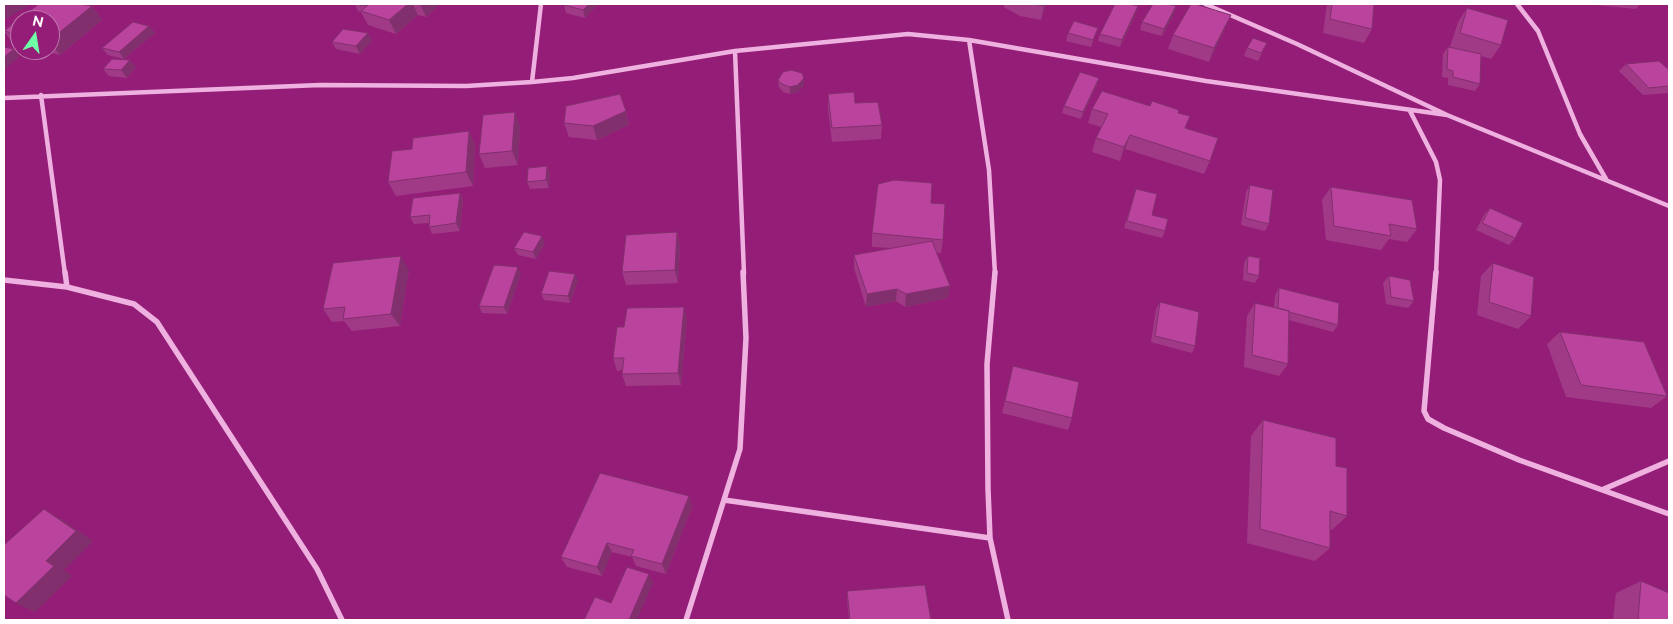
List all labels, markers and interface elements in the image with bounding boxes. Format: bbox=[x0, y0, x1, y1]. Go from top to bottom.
north arrow bbox=[10, 10, 60, 60]
text: N bbox=[31, 12, 45, 30]

